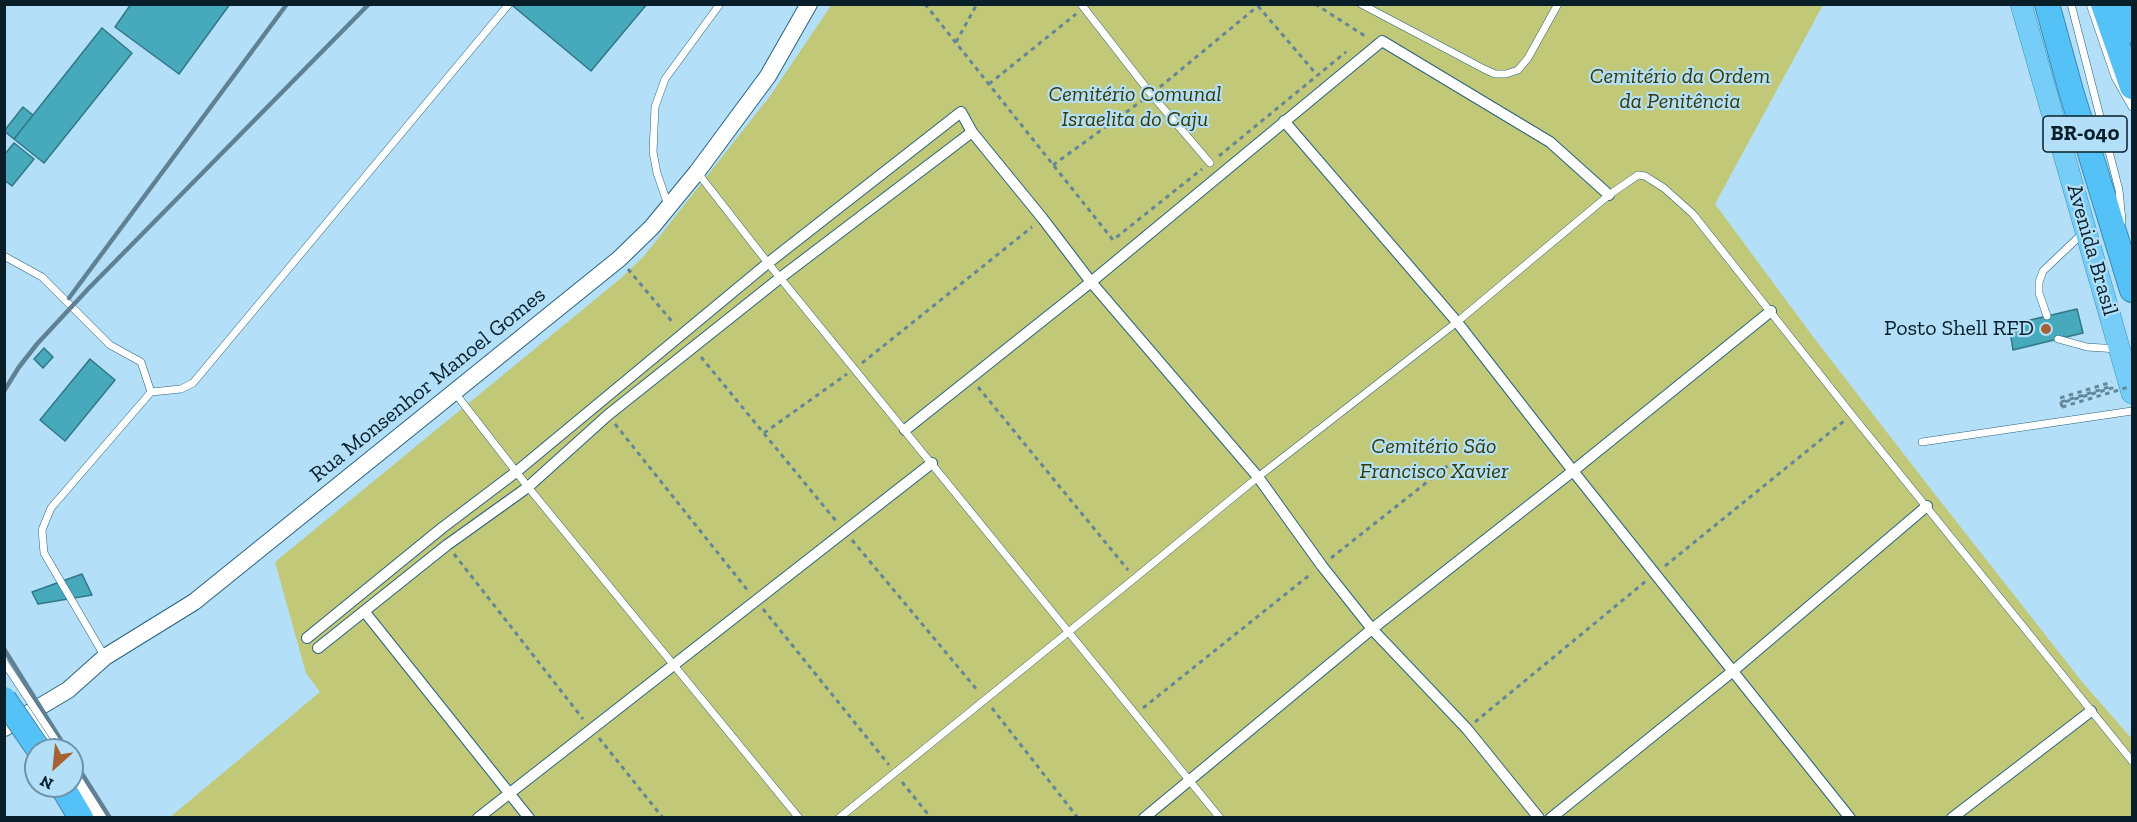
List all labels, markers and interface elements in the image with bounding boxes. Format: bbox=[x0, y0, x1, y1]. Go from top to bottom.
park label: Cemitério da Ordem da Penitência bbox=[1590, 64, 1770, 116]
park label: Cemitério Comunal Israelita do Caju bbox=[1048, 82, 1222, 134]
road number: BR-040 bbox=[2043, 116, 2127, 152]
street label: Avenida Brasil bbox=[2061, 181, 2123, 319]
street label: Rua Monsenhor Manoel Gomes bbox=[305, 282, 551, 488]
place label: Posto Shell RFD bbox=[1884, 316, 2034, 342]
marker: Posto Shell RFD bbox=[2039, 322, 2053, 336]
park label: Cemitério São Francisco Xavier bbox=[1359, 434, 1509, 486]
north arrow bbox=[24, 738, 84, 798]
text: N bbox=[37, 771, 56, 794]

